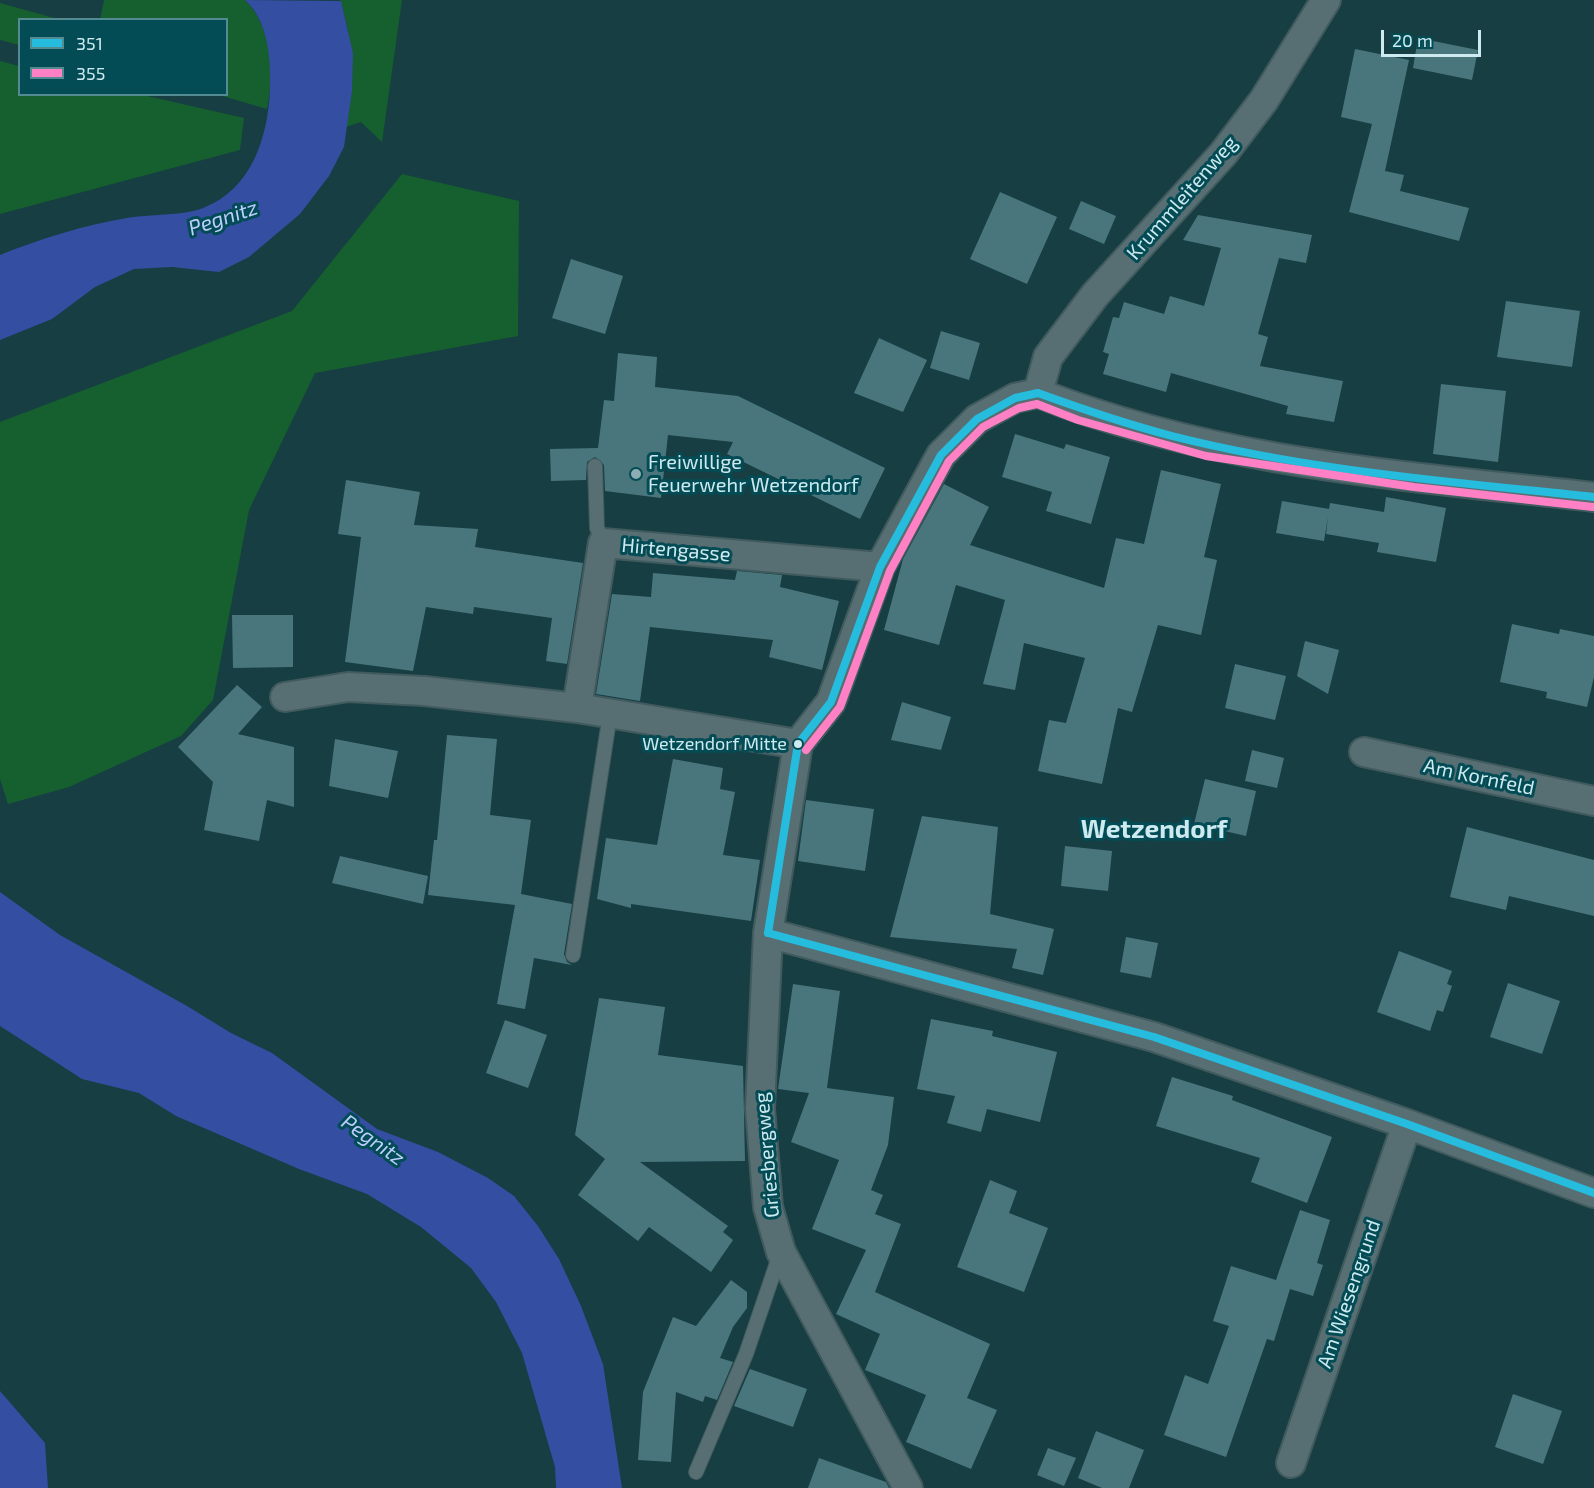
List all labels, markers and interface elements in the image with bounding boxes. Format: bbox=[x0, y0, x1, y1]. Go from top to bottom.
legend bbox=[18, 18, 228, 96]
scale bar bbox=[1384, 18, 1484, 56]
text: 20 m bbox=[1392, 29, 1433, 51]
text: 351 bbox=[76, 32, 103, 54]
text: 355 bbox=[76, 62, 105, 84]
street label: Krummleitenweg bbox=[1122, 131, 1242, 265]
water label: Pegnitz bbox=[185, 195, 261, 241]
place label: Freiwillige Feuerwehr Wetzendorf bbox=[648, 450, 859, 497]
marker: Freiwillige Feuerwehr Wetzendorf bbox=[629, 467, 643, 481]
street label: Hirtengasse bbox=[620, 533, 732, 567]
place label: Wetzendorf Mitte bbox=[642, 733, 787, 755]
marker: Wetzendorf Mitte bbox=[792, 738, 804, 750]
street label: Am Kornfeld bbox=[1421, 754, 1537, 800]
district label: Wetzendorf bbox=[1081, 813, 1227, 845]
street label: Griesbergweg bbox=[750, 1091, 784, 1219]
water label: Pegnitz bbox=[336, 1109, 410, 1171]
street label: Am Wiesengrund bbox=[1312, 1217, 1386, 1371]

